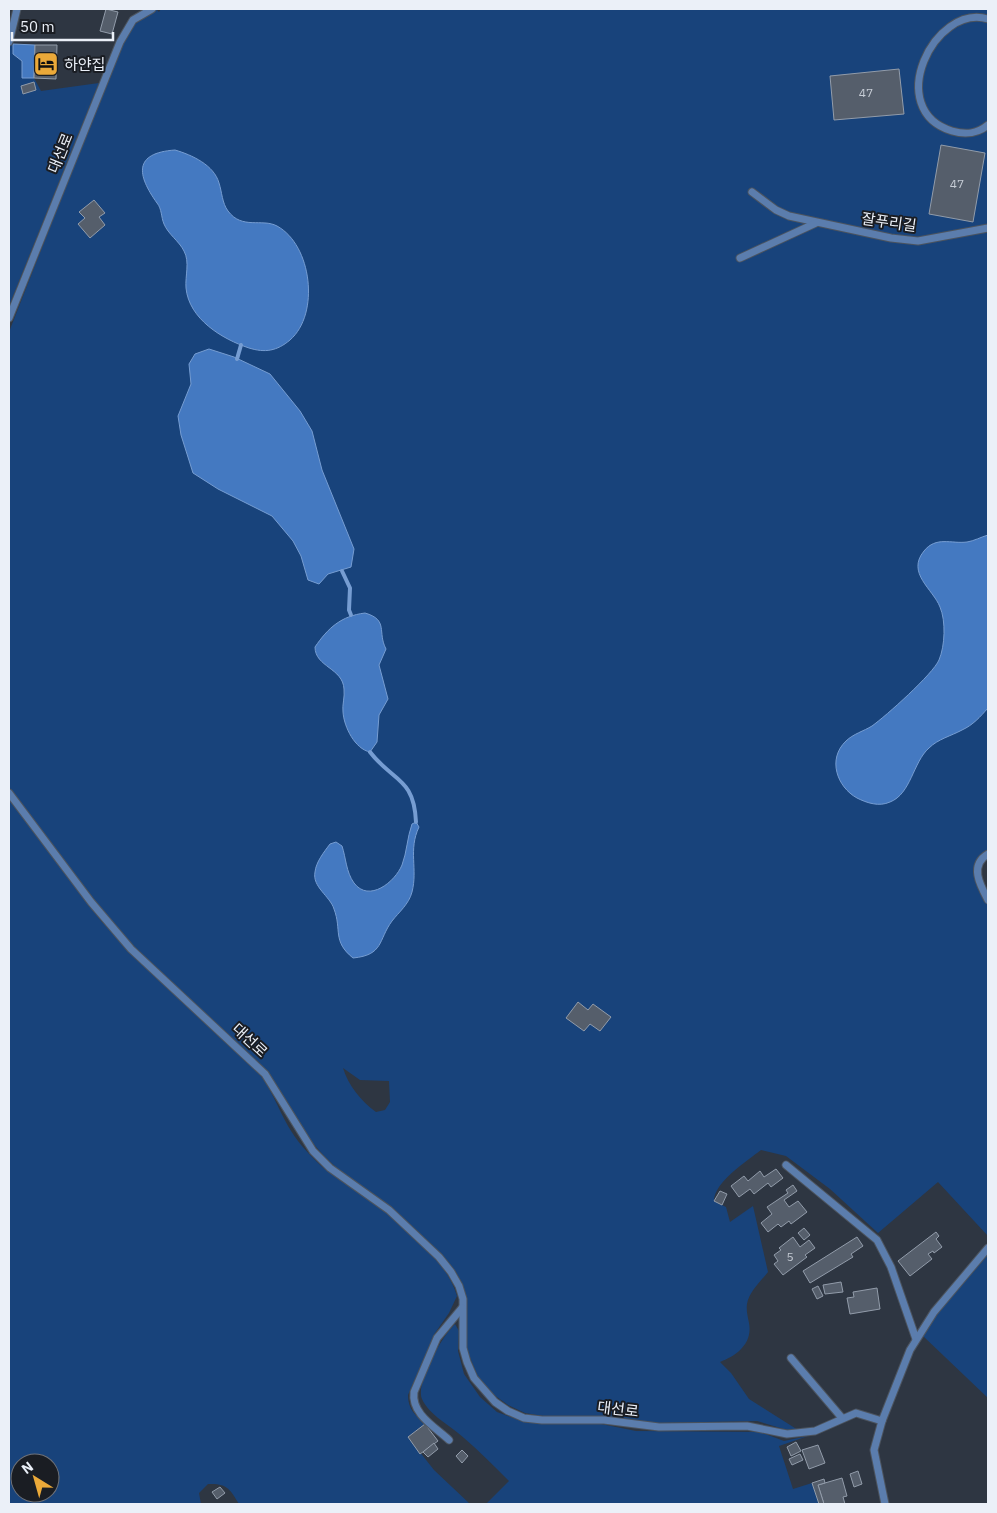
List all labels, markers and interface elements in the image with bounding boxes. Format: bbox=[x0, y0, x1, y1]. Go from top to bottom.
scale bar bbox=[12, 10, 114, 42]
text: 50 m bbox=[20, 17, 55, 36]
hotel icon: 하얀집 bbox=[33, 51, 59, 77]
place label: 하얀집 bbox=[64, 55, 105, 74]
house number: 47 bbox=[859, 85, 873, 100]
street label: 대선로 bbox=[43, 130, 77, 176]
house number: 47 bbox=[950, 176, 964, 191]
street label: 잘푸리길 bbox=[860, 209, 918, 235]
street label: 대선로 bbox=[228, 1019, 272, 1061]
house number: 5 bbox=[786, 1249, 794, 1264]
street label: 대선로 bbox=[596, 1397, 640, 1421]
north arrow bbox=[10, 1453, 60, 1503]
text: N bbox=[18, 1457, 37, 1478]

